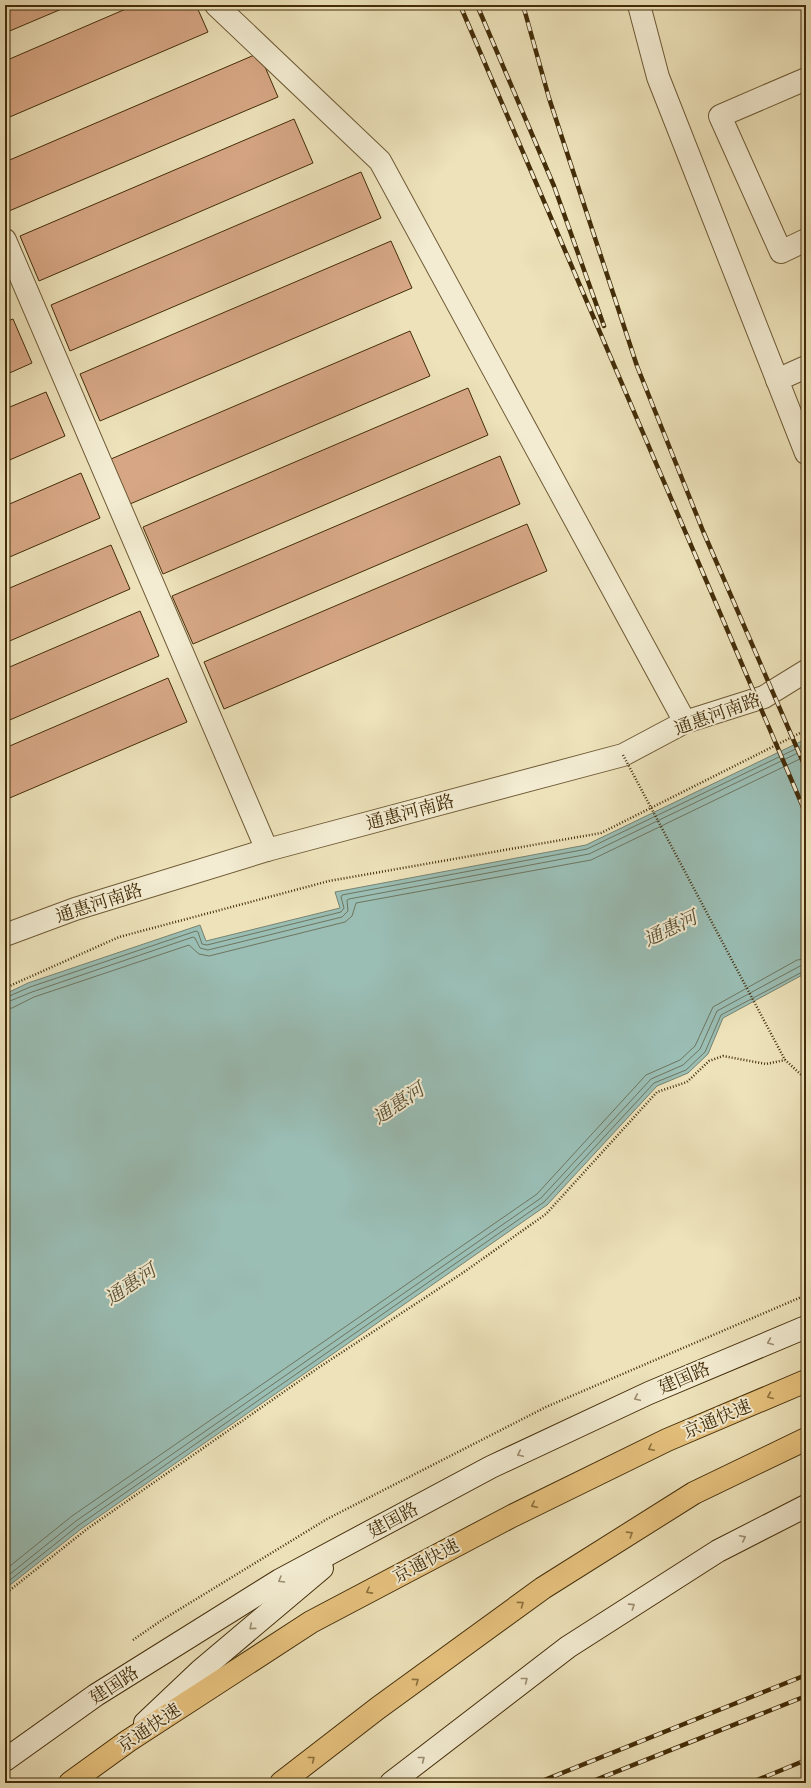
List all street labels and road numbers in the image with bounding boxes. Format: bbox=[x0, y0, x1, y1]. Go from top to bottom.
street label: 通惠河南路 bbox=[671, 687, 763, 740]
street label: 通惠河南路 bbox=[363, 789, 456, 834]
street label: 通惠河南路 bbox=[52, 878, 145, 927]
street label: 建国路 bbox=[654, 1356, 713, 1399]
street label: 京通快速 bbox=[679, 1394, 754, 1443]
street label: 建国路 bbox=[364, 1497, 422, 1542]
street label: 京通快速 bbox=[389, 1534, 463, 1588]
street label: 建国路 bbox=[85, 1660, 143, 1709]
street label: 京通快速 bbox=[112, 1698, 185, 1757]

